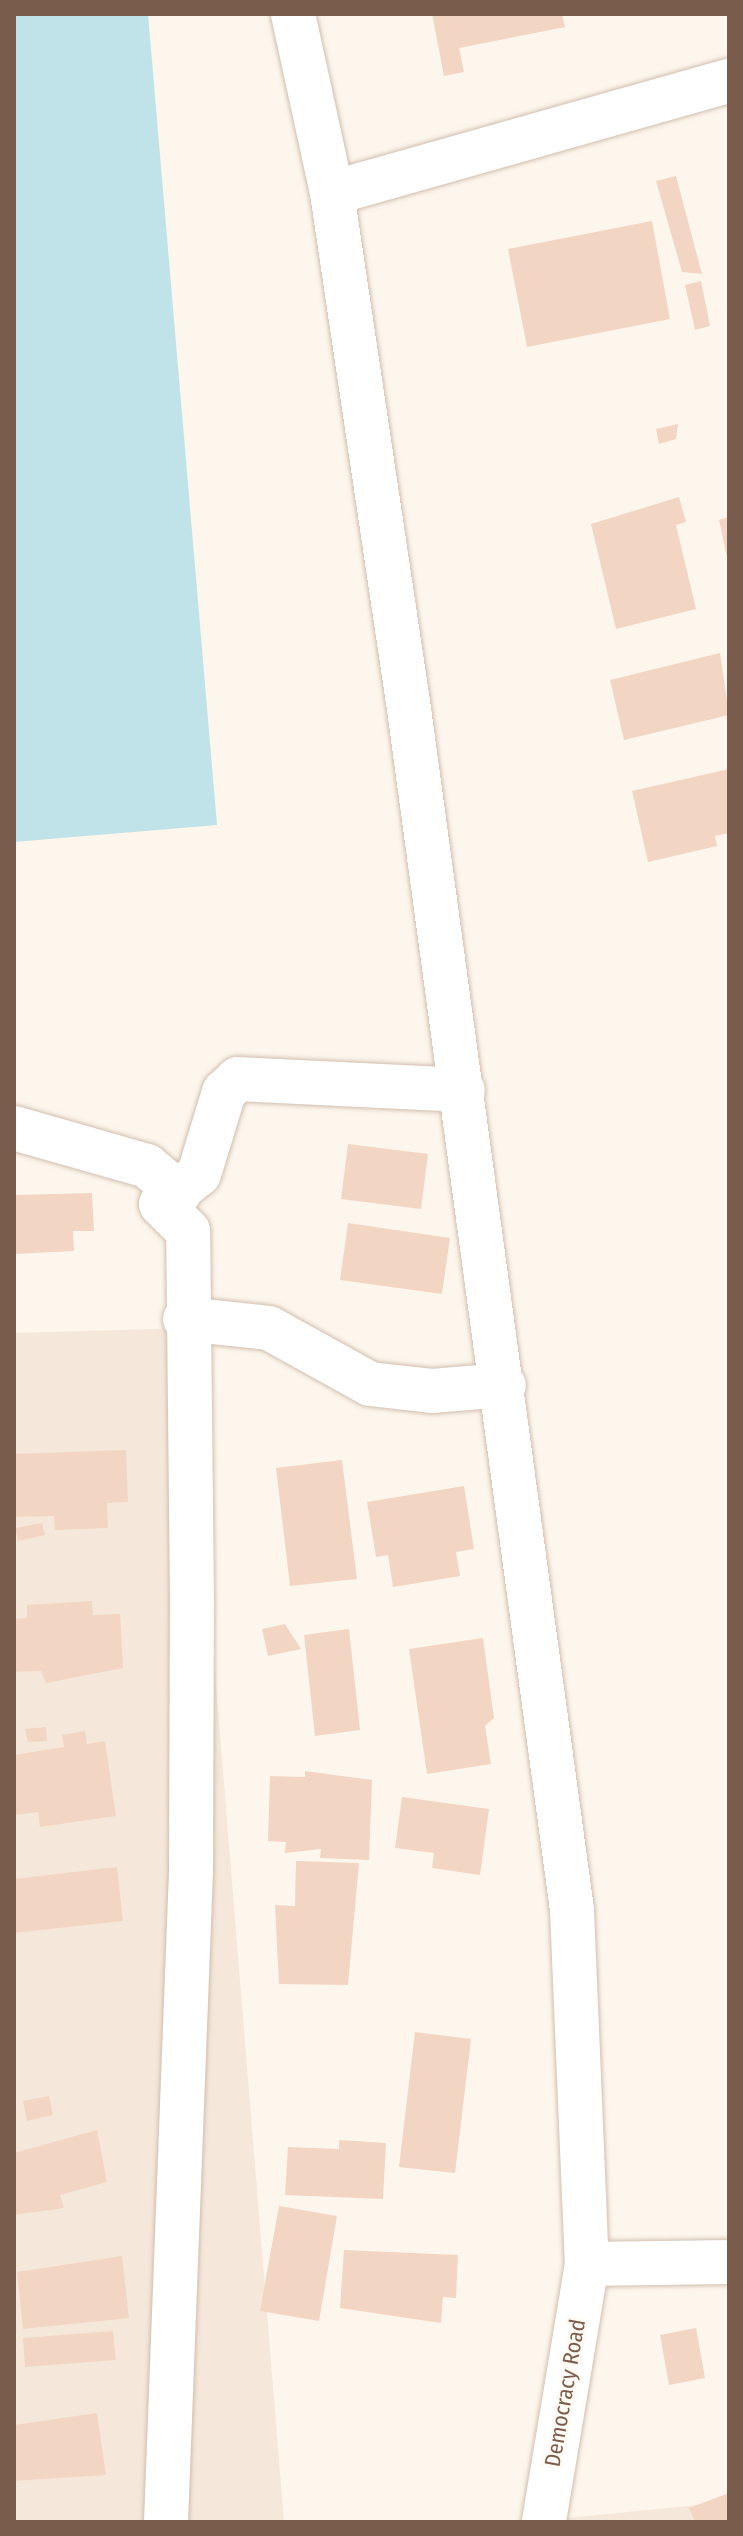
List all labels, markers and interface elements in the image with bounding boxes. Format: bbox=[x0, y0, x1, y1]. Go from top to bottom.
street label: Democracy Road bbox=[539, 2317, 591, 2469]

